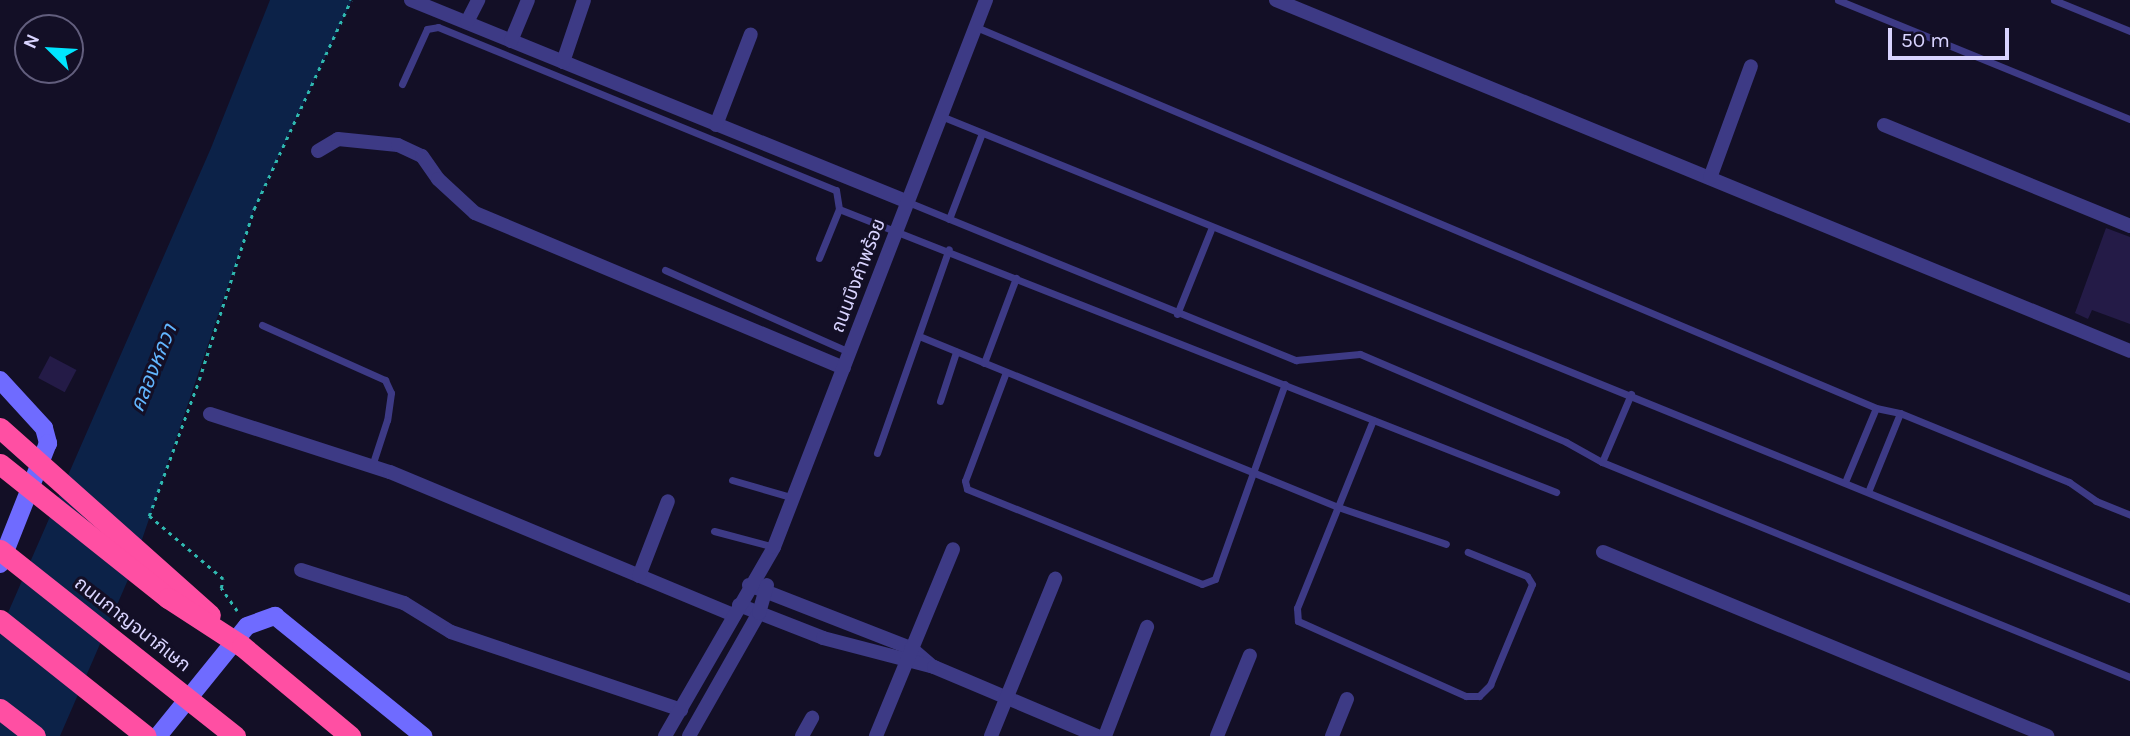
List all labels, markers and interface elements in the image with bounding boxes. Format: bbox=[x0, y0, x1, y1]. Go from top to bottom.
north arrow bbox=[14, 14, 84, 84]
scale bar bbox=[1892, 14, 2013, 58]
text: 50 m bbox=[1901, 28, 1950, 52]
text: N bbox=[19, 31, 44, 52]
street label: ถนนบึงคำพร้อย bbox=[827, 216, 891, 336]
water label: คลองหกวา bbox=[124, 321, 182, 415]
street label: ถนนกาญจนาภิเษก bbox=[69, 573, 195, 677]

